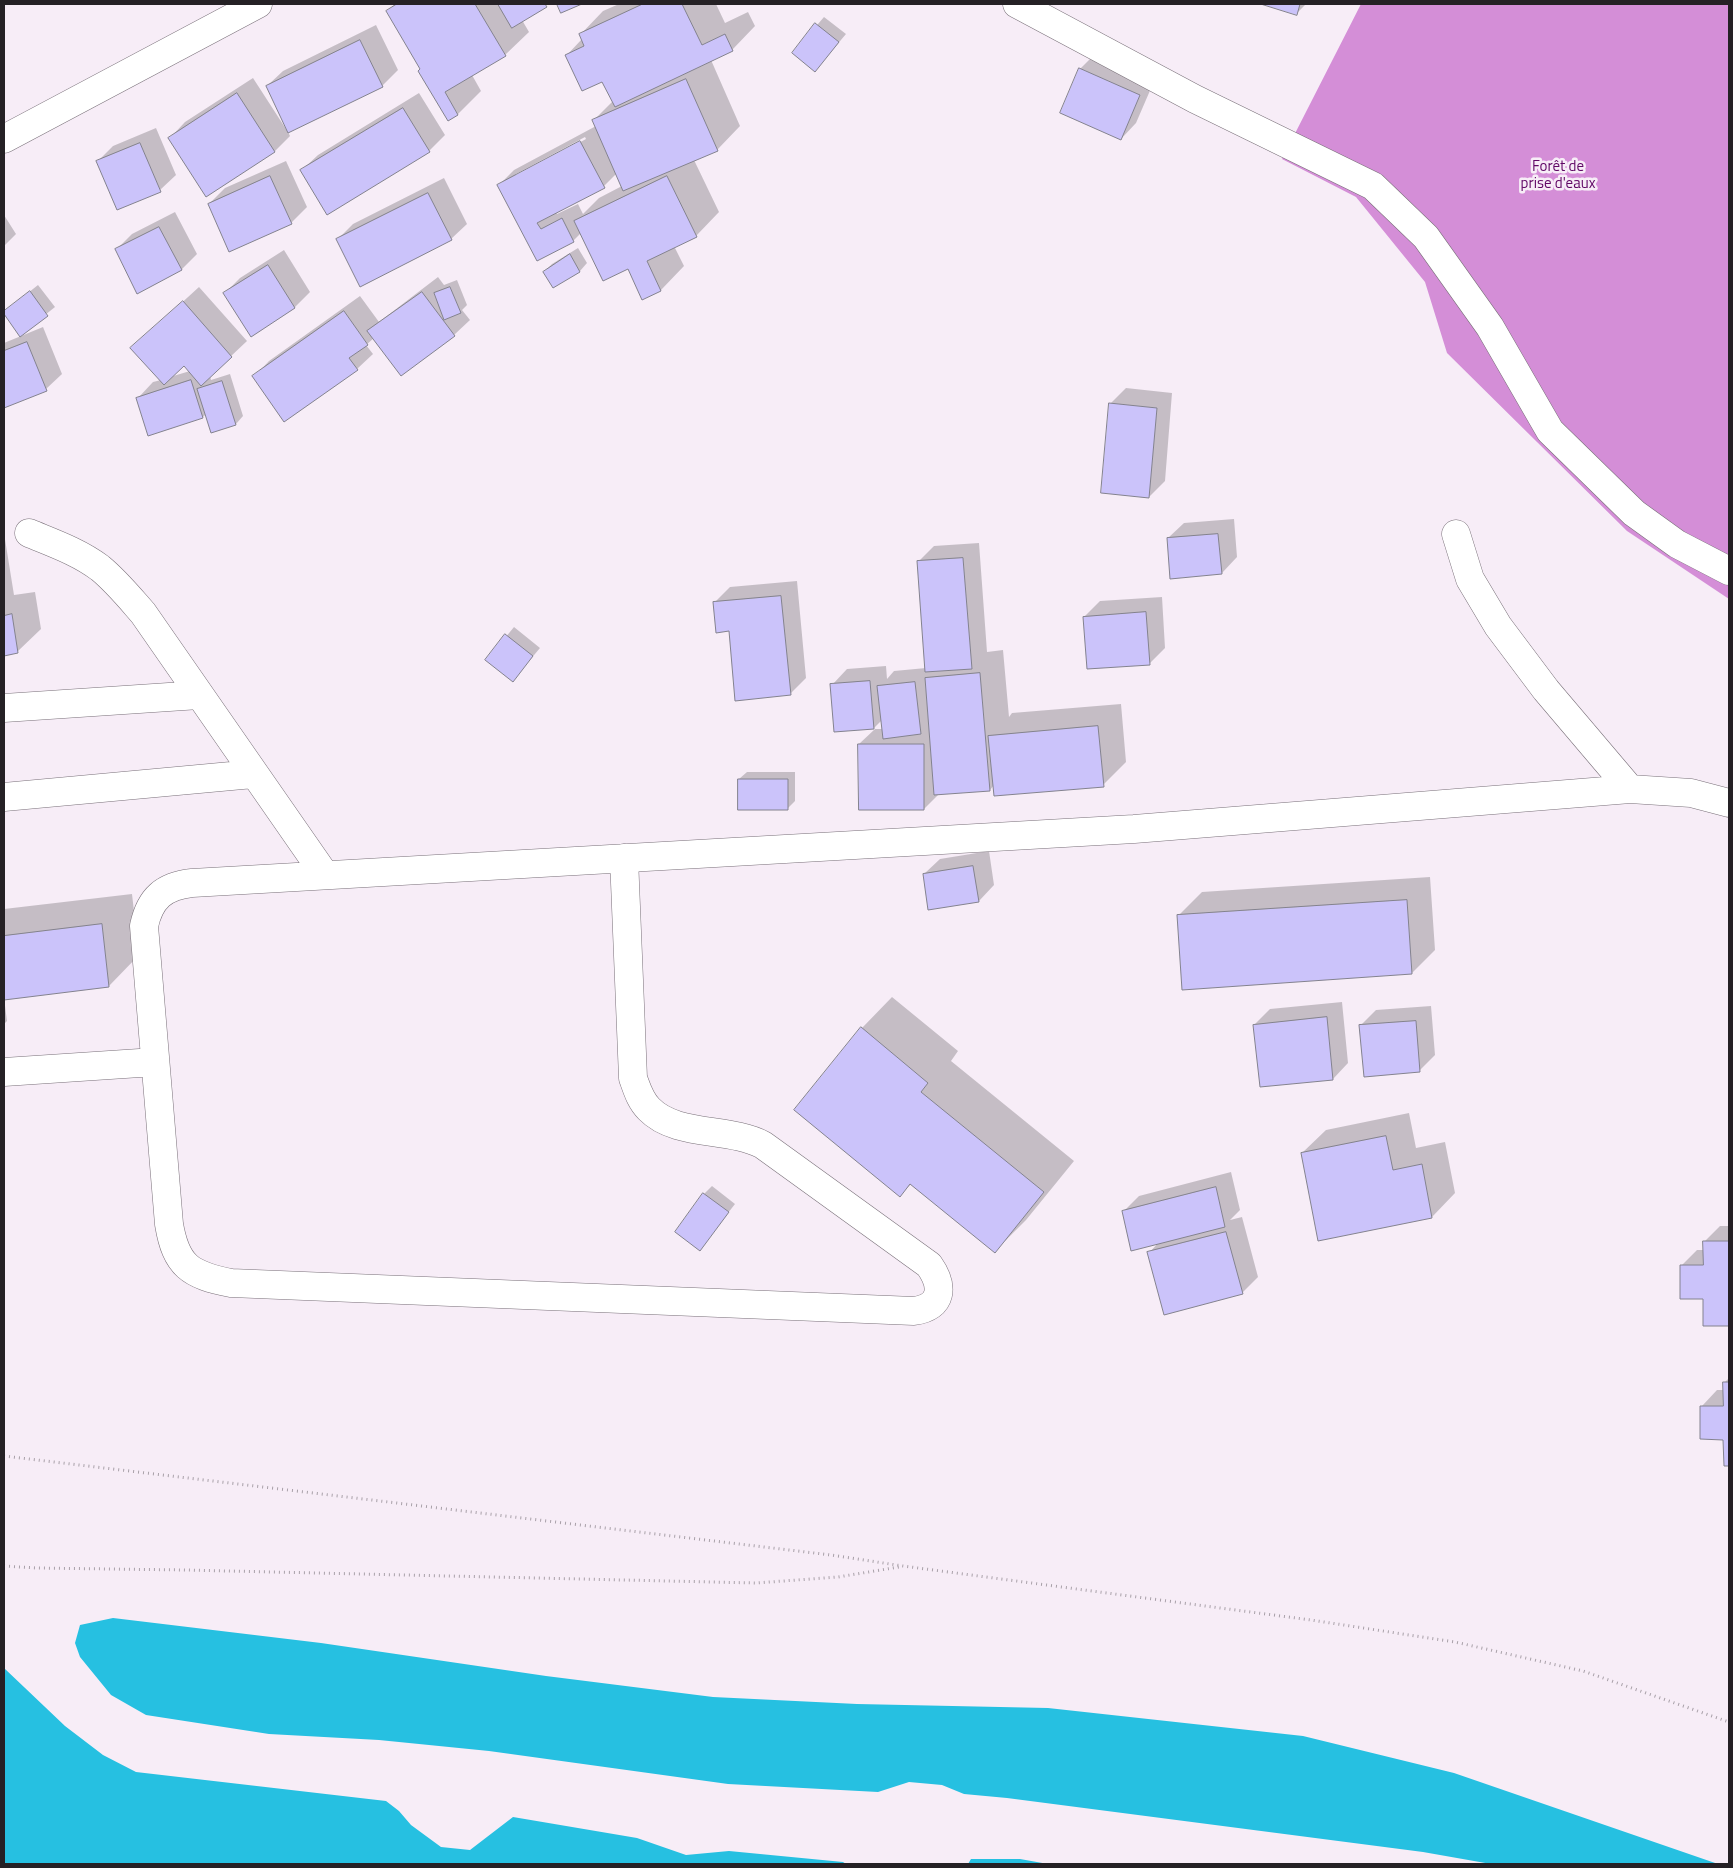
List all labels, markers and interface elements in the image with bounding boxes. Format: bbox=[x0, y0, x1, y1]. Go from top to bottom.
park label: Forêt de prise d'eaux bbox=[1521, 158, 1595, 193]

